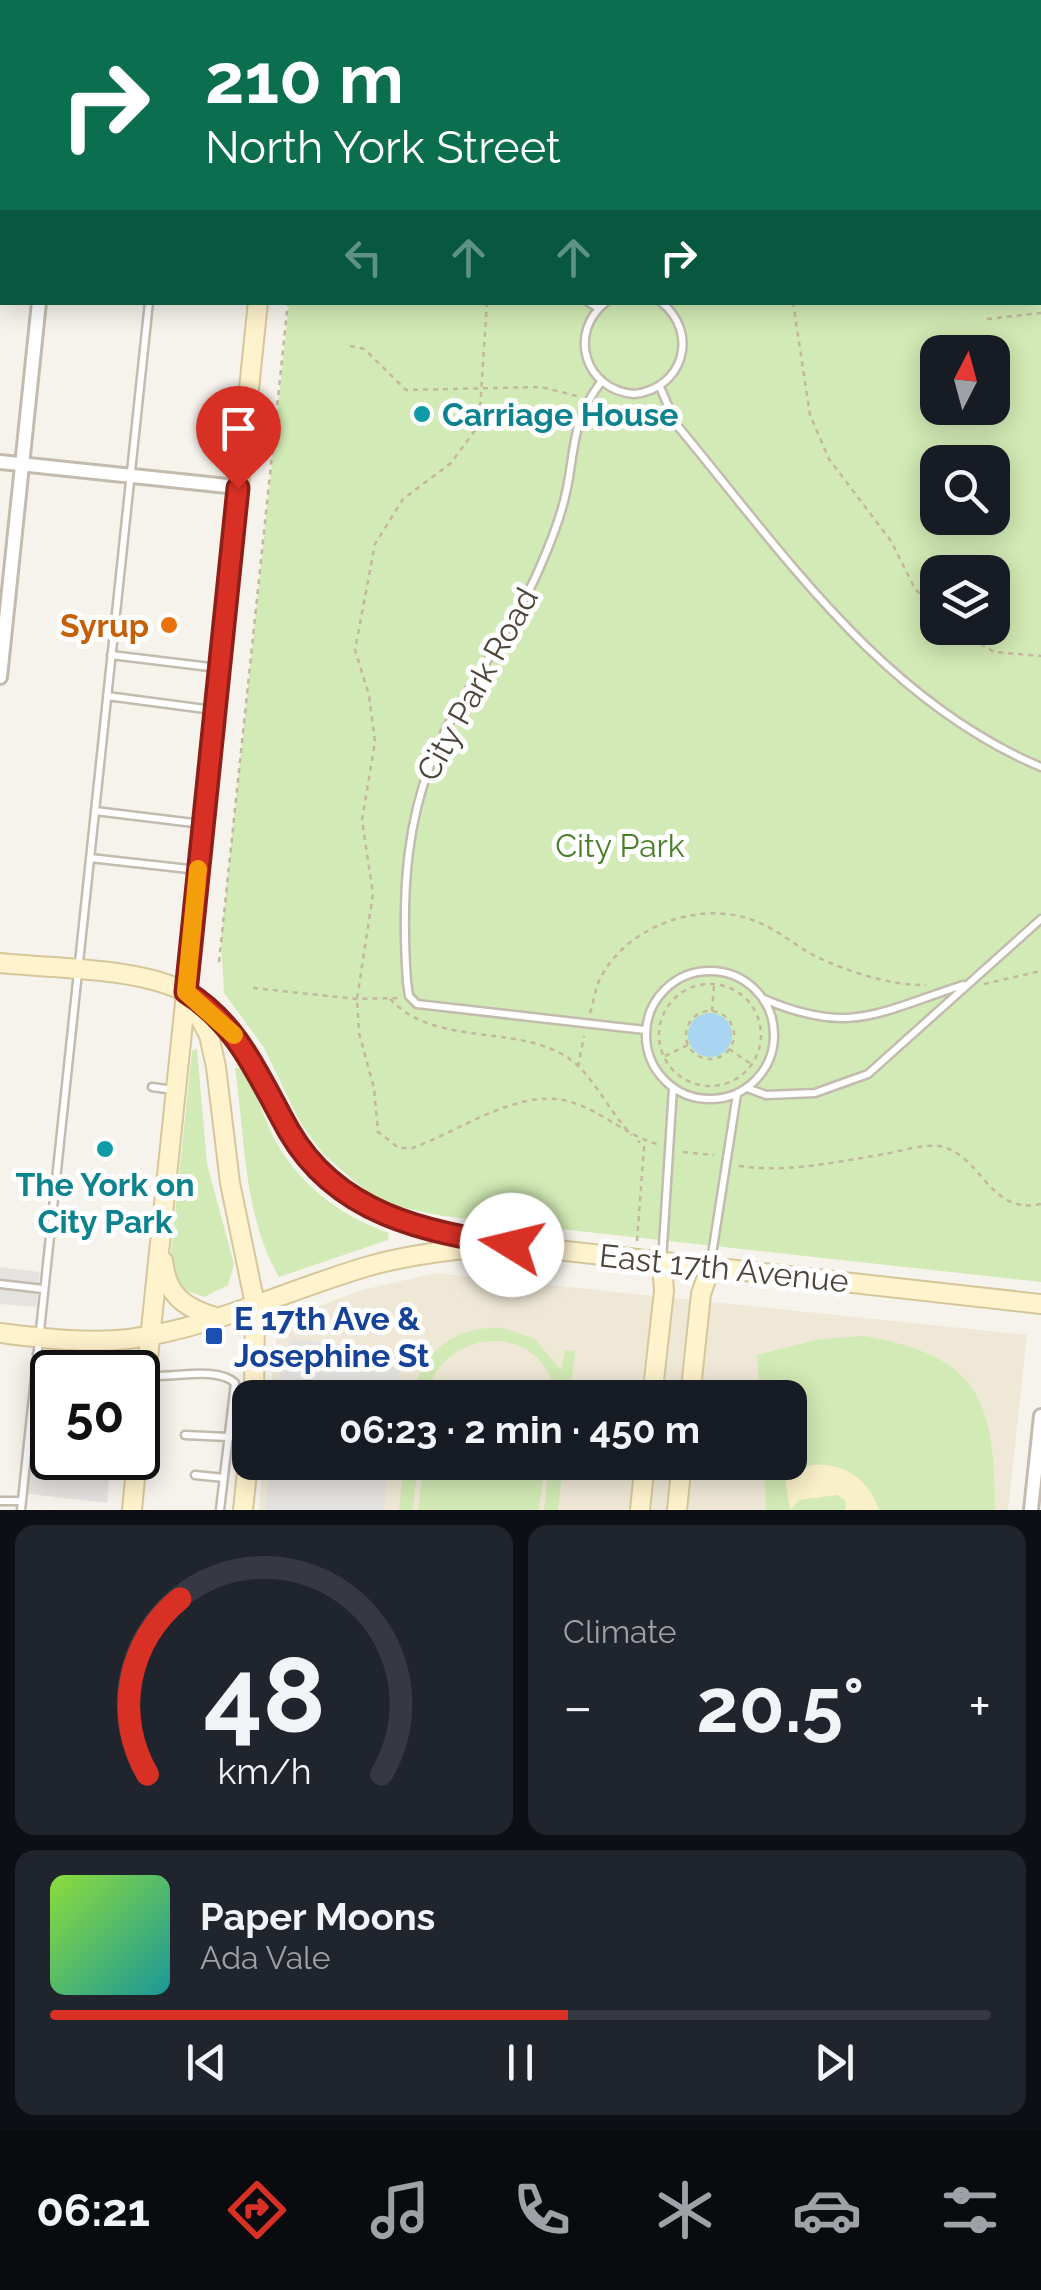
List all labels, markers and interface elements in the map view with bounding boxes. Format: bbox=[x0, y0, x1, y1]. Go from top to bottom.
text: 210 m bbox=[205, 37, 404, 119]
icon: right bbox=[40, 40, 170, 170]
text: North York Street bbox=[205, 121, 561, 174]
icon: left bbox=[336, 230, 391, 285]
icon: ahead bbox=[441, 230, 496, 285]
icon: ahead bbox=[546, 230, 601, 285]
icon: right bbox=[651, 230, 706, 285]
north arrow bbox=[920, 335, 1010, 425]
map controls bbox=[920, 335, 1010, 645]
pin bbox=[196, 386, 281, 489]
place label: Carriage House bbox=[442, 396, 678, 433]
icon: arrive bbox=[211, 401, 266, 456]
marker: Carriage House bbox=[411, 403, 433, 425]
button: search bbox=[920, 445, 1010, 535]
button: layers bbox=[920, 555, 1010, 645]
street label: City Park Road bbox=[409, 581, 545, 787]
place label: Syrup bbox=[60, 607, 149, 644]
marker: Syrup bbox=[158, 614, 180, 636]
park label: City Park bbox=[555, 827, 685, 864]
marker: The York on City Park bbox=[94, 1138, 116, 1160]
place label: The York on City Park bbox=[15, 1166, 195, 1240]
position arrow bbox=[460, 1193, 564, 1297]
street label: East 17th Avenue bbox=[597, 1237, 851, 1299]
place label: E 17th Ave & Josephine St bbox=[234, 1300, 429, 1374]
marker: E 17th Ave & Josephine St bbox=[203, 1325, 225, 1347]
speed limit sign: 50 bbox=[30, 1350, 160, 1480]
text: 06:23 · 2 min · 450 m bbox=[339, 1407, 700, 1452]
text: Climate bbox=[563, 1613, 677, 1650]
text: 48 bbox=[203, 1634, 325, 1756]
text: 20.5° bbox=[696, 1661, 864, 1750]
text: − bbox=[563, 1674, 593, 1739]
text: + bbox=[968, 1674, 991, 1739]
text: km/h bbox=[217, 1750, 311, 1792]
text: Paper Moons bbox=[200, 1894, 435, 1939]
text: Ada Vale bbox=[200, 1939, 331, 1976]
icon: previous bbox=[179, 2035, 234, 2090]
icon: pause bbox=[493, 2035, 548, 2090]
icon: next bbox=[807, 2035, 862, 2090]
icon: directions bbox=[222, 2175, 292, 2245]
icon: music bbox=[365, 2175, 435, 2245]
icon: phone bbox=[507, 2175, 577, 2245]
icon: climate bbox=[650, 2175, 720, 2245]
icon: car bbox=[792, 2175, 862, 2245]
icon: filters bbox=[935, 2175, 1005, 2245]
text: 06:21 bbox=[36, 2184, 150, 2237]

